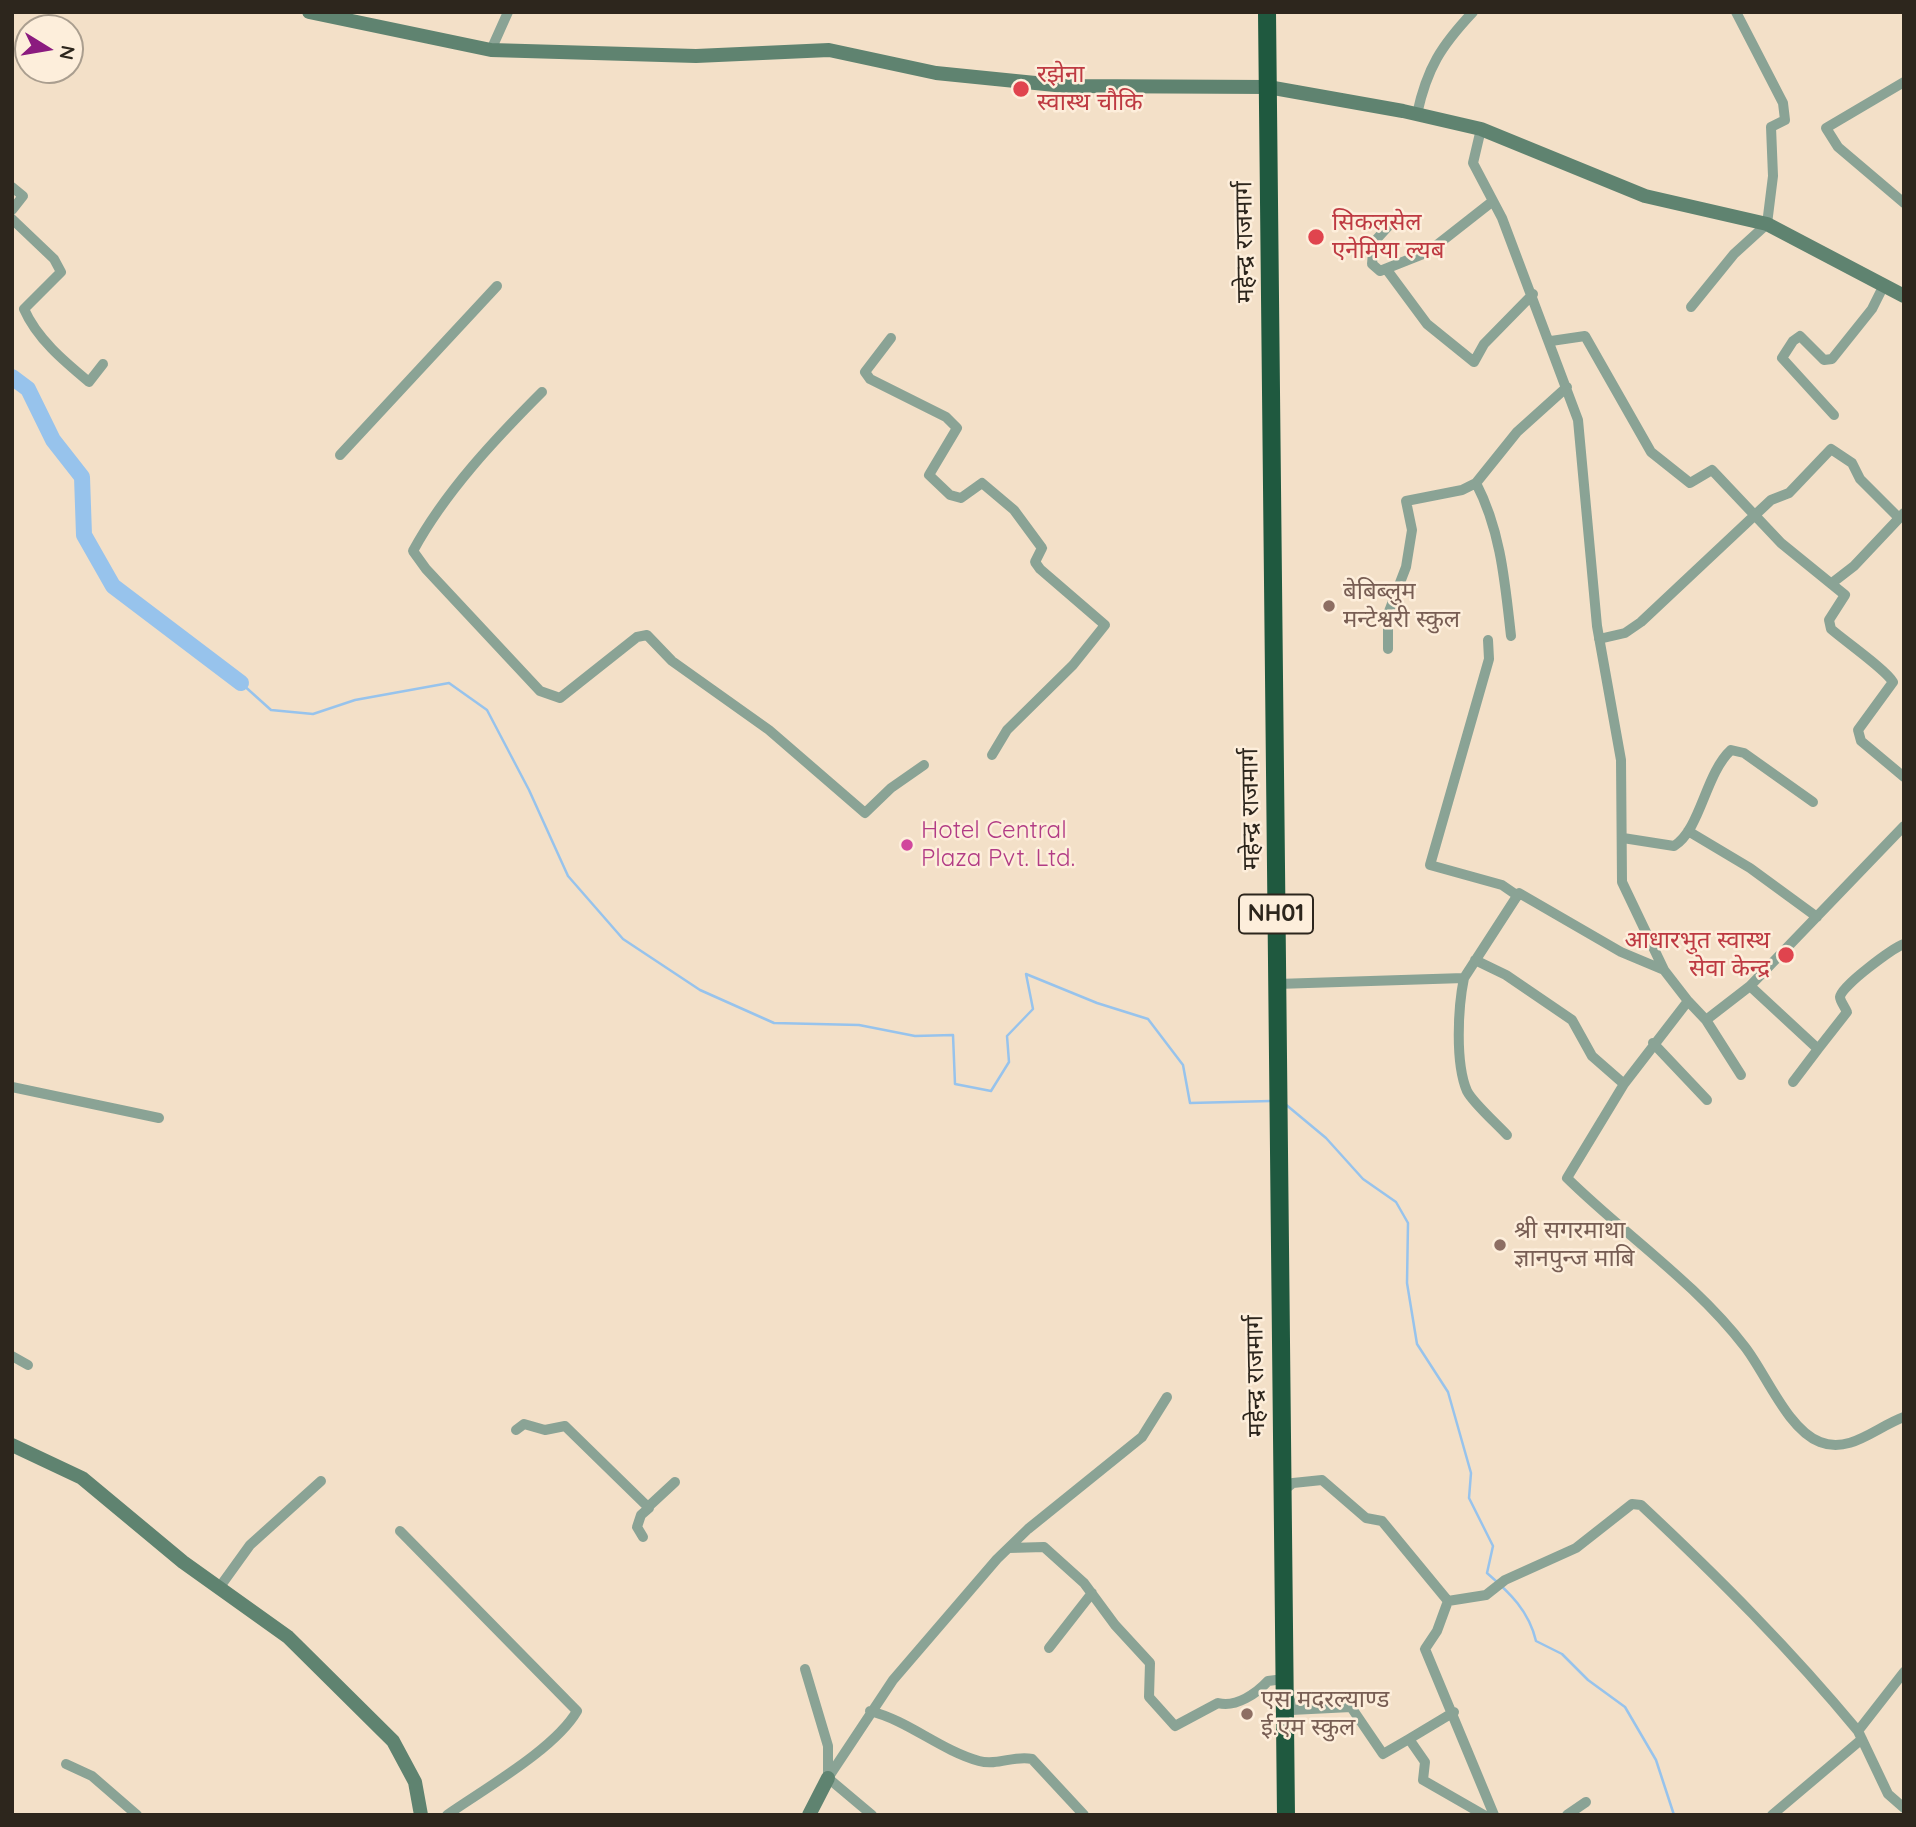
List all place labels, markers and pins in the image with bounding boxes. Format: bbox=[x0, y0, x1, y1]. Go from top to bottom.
place label: रझेना स्वास्थ चौकि bbox=[1037, 61, 1143, 117]
marker: रझेना स्वास्थ चौकि bbox=[1011, 79, 1031, 99]
place label: सिकलसेल एनेमिया ल्यब bbox=[1332, 209, 1444, 265]
marker: सिकलसेल एनेमिया ल्यब bbox=[1306, 227, 1326, 247]
place label: बेबिब्लुम मन्टेश्वरी स्कुल bbox=[1343, 578, 1460, 634]
marker: बेबिब्लुम मन्टेश्वरी स्कुल bbox=[1321, 598, 1337, 614]
place label: Hotel Central Plaza Pvt. Ltd. bbox=[921, 817, 1075, 873]
marker: Hotel Central Plaza Pvt. Ltd. bbox=[899, 837, 915, 853]
place label: आधारभुत स्वास्थ सेवा केन्द्र bbox=[1624, 927, 1770, 983]
marker: आधारभुत स्वास्थ सेवा केन्द्र bbox=[1776, 945, 1796, 965]
place label: श्री सगरमाथा ज्ञानपुन्ज माबि bbox=[1514, 1217, 1635, 1273]
marker: श्री सगरमाथा ज्ञानपुन्ज माबि bbox=[1492, 1237, 1508, 1253]
place label: एस मदरल्याण्ड ई.एम स्कुल bbox=[1261, 1686, 1389, 1742]
marker: एस मदरल्याण्ड ई.एम स्कुल bbox=[1239, 1706, 1255, 1722]

